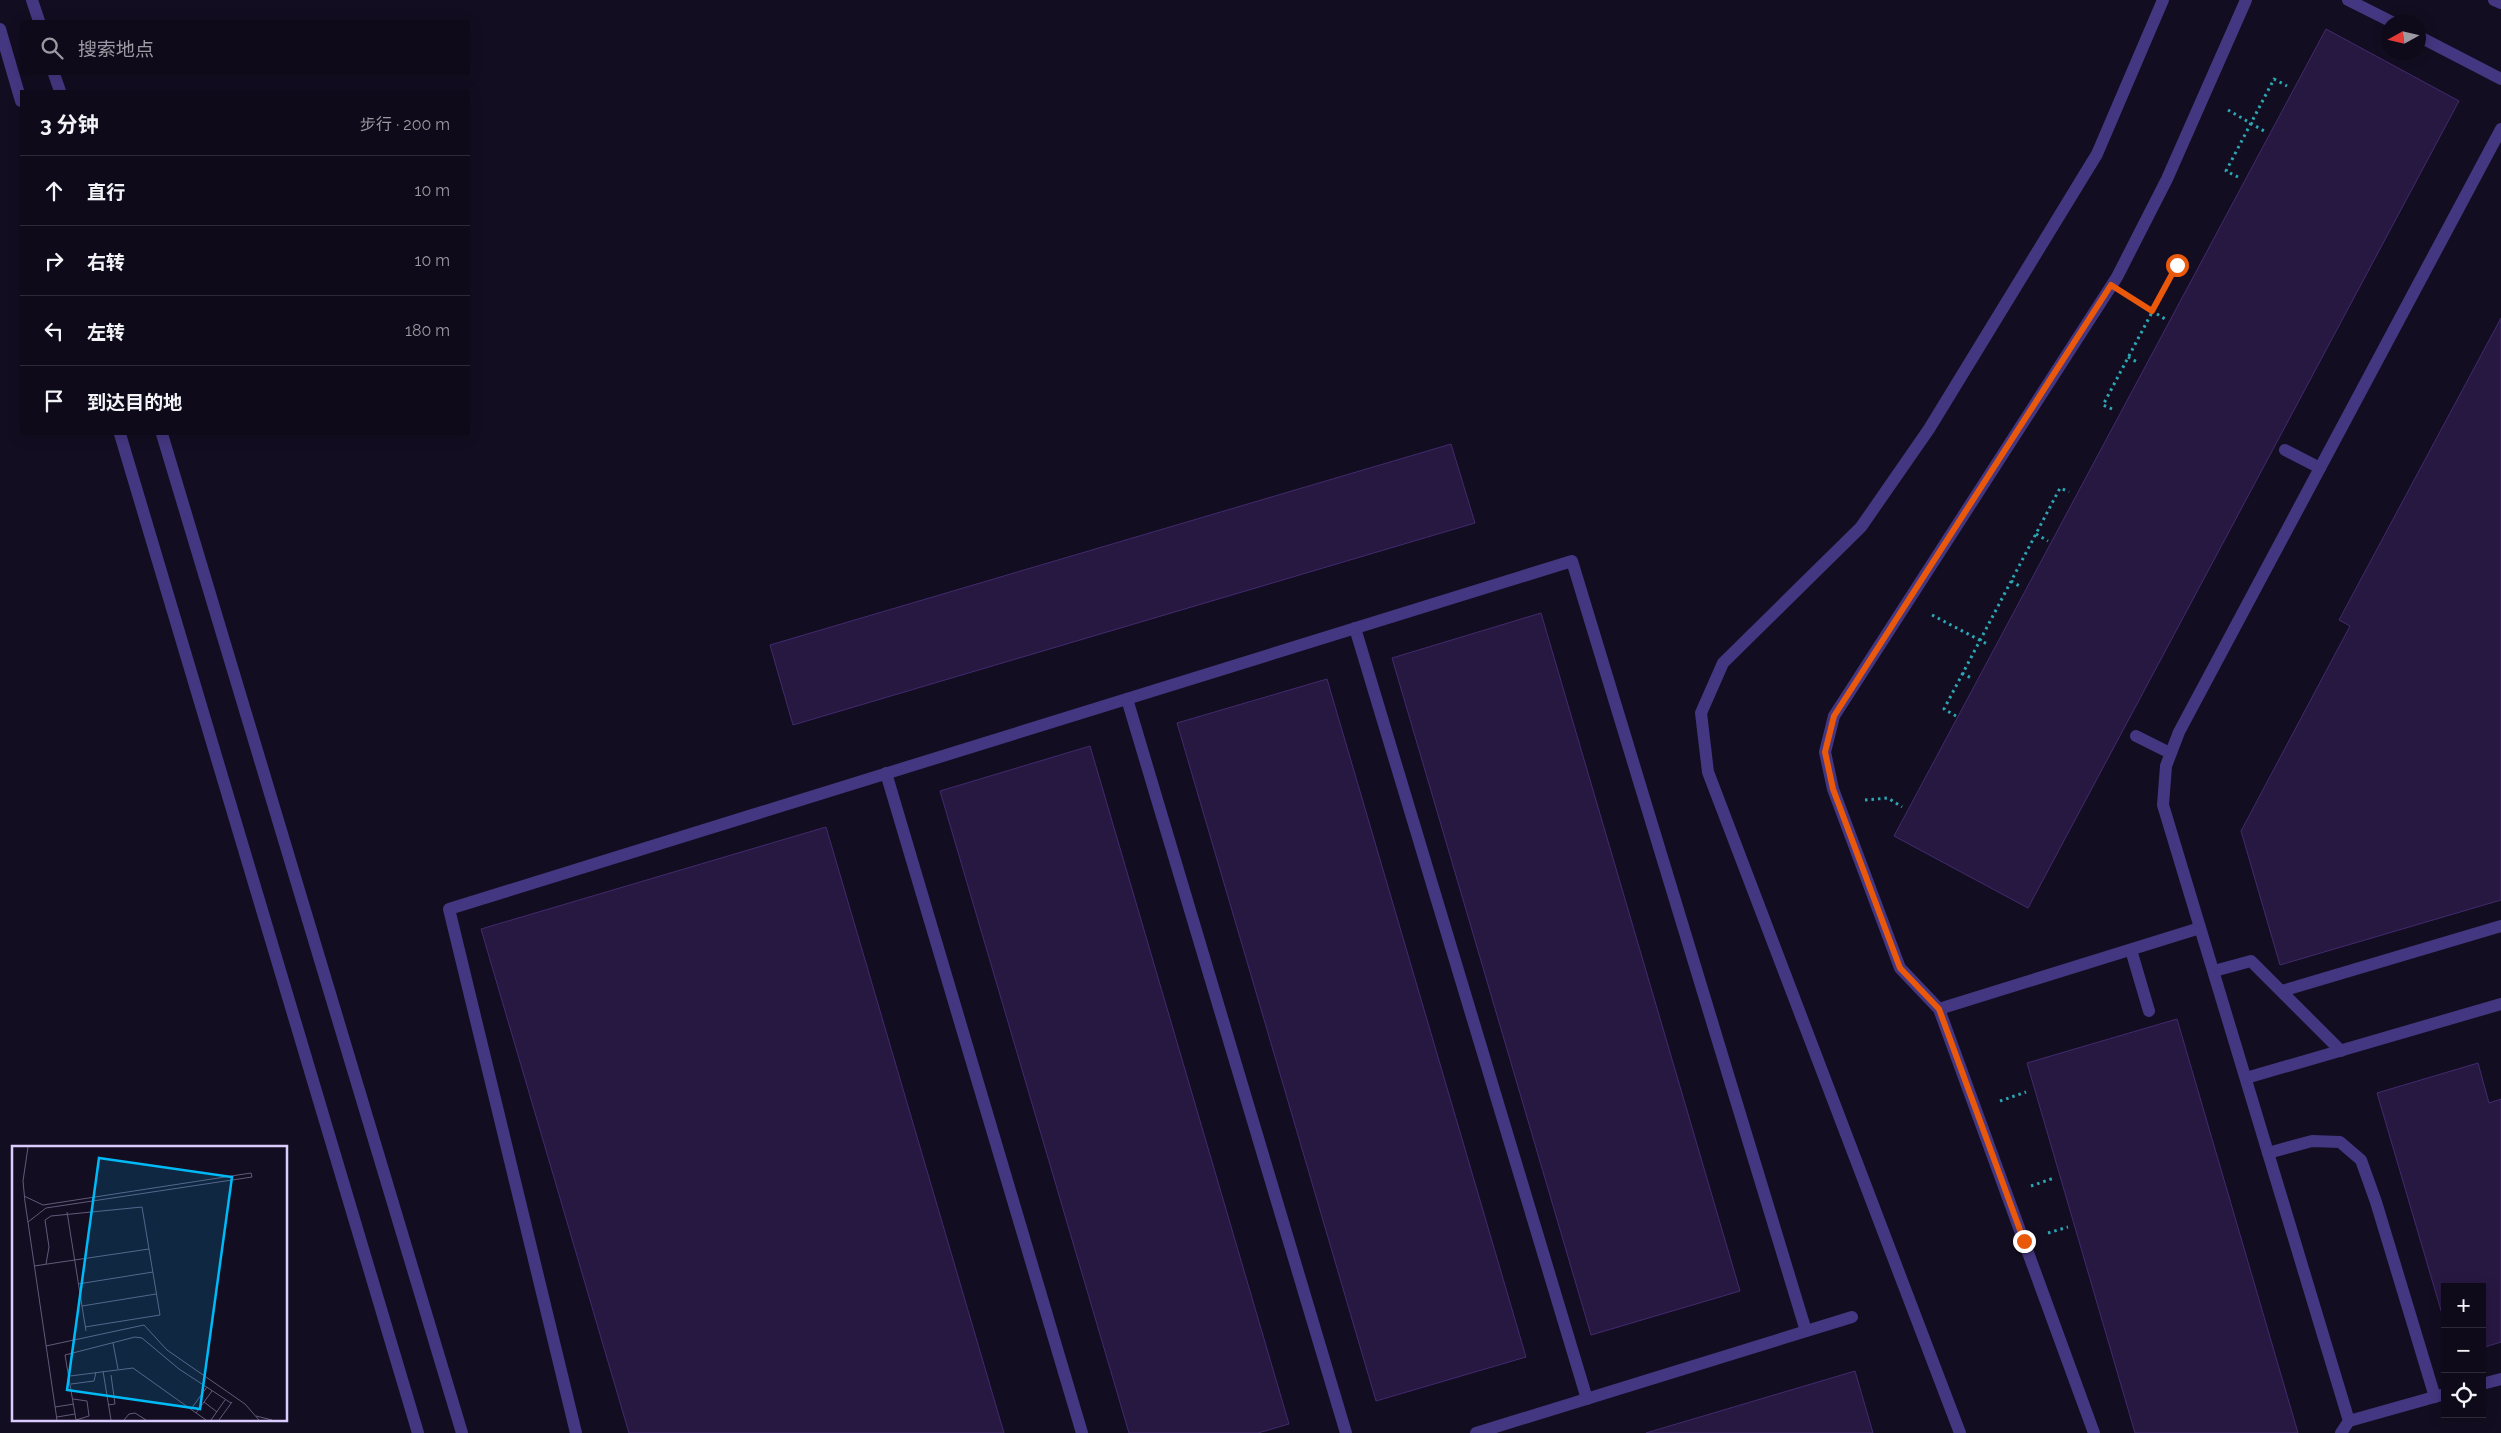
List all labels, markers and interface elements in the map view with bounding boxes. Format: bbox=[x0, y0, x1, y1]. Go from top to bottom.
north arrow bbox=[2381, 15, 2426, 60]
search box bbox=[20, 20, 470, 75]
icon: search bbox=[38, 34, 66, 62]
text: 搜索地点 bbox=[78, 38, 154, 60]
text: 3 分钟 bbox=[40, 112, 99, 137]
text: 步行 · 200 m bbox=[360, 115, 450, 134]
icon: ahead bbox=[40, 177, 68, 205]
text: 直行 bbox=[87, 181, 125, 203]
text: 10 m bbox=[415, 181, 450, 200]
icon: right bbox=[40, 247, 68, 275]
text: 右转 bbox=[87, 251, 125, 273]
text: 10 m bbox=[415, 251, 450, 270]
route start bbox=[2166, 254, 2189, 277]
icon: left bbox=[40, 317, 68, 345]
text: 左转 bbox=[87, 321, 125, 343]
text: 180 m bbox=[405, 321, 450, 340]
icon: arrive bbox=[40, 387, 68, 415]
text: 到达目的地 bbox=[87, 391, 182, 413]
inset map bbox=[12, 1146, 288, 1420]
route end bbox=[2013, 1230, 2036, 1253]
map controls bbox=[2441, 1283, 2486, 1418]
button: + bbox=[2441, 1283, 2486, 1328]
button: − bbox=[2441, 1328, 2486, 1373]
button: locate bbox=[2441, 1373, 2486, 1418]

